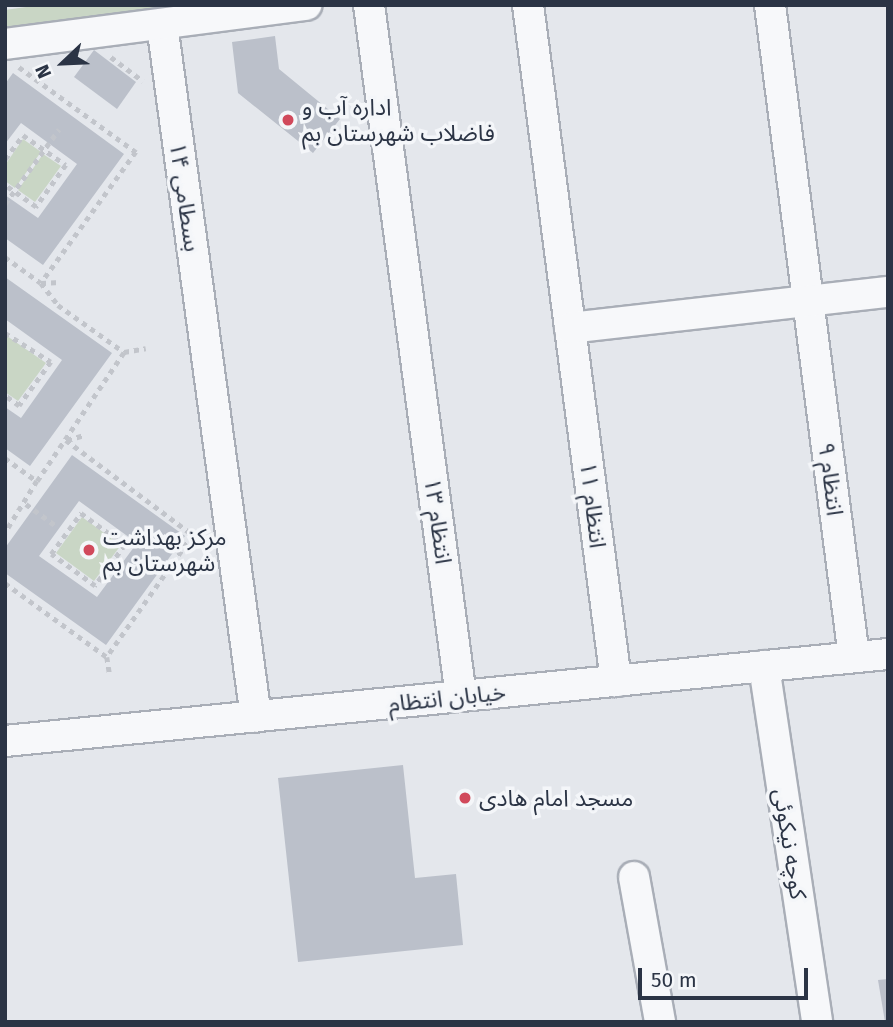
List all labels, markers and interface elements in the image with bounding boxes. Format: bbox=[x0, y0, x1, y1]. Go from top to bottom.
north arrow bbox=[28, 28, 98, 98]
text: N bbox=[30, 61, 56, 82]
place label: اداره آب و فاضلاب شهرستان بم bbox=[302, 93, 495, 147]
marker: اداره آب و فاضلاب شهرستان بم bbox=[280, 112, 296, 128]
street label: بسطامی ۱۴ bbox=[164, 141, 206, 253]
street label: انتظام ۹ bbox=[813, 441, 849, 517]
street label: انتظام ۱۱ bbox=[574, 460, 612, 550]
street label: انتظام ۱۳ bbox=[418, 476, 458, 566]
place label: مرکز بهداشت شهرستان بم bbox=[103, 523, 227, 577]
marker: مرکز بهداشت شهرستان بم bbox=[81, 542, 97, 558]
street label: خیابان انتظام bbox=[387, 678, 507, 718]
place label: مسجد امام هادی bbox=[479, 784, 633, 812]
street label: کوچه نیکوئی bbox=[768, 787, 812, 901]
marker: مسجد امام هادی bbox=[457, 790, 473, 806]
scale bar bbox=[641, 954, 811, 998]
text: 50 m bbox=[651, 967, 697, 993]

